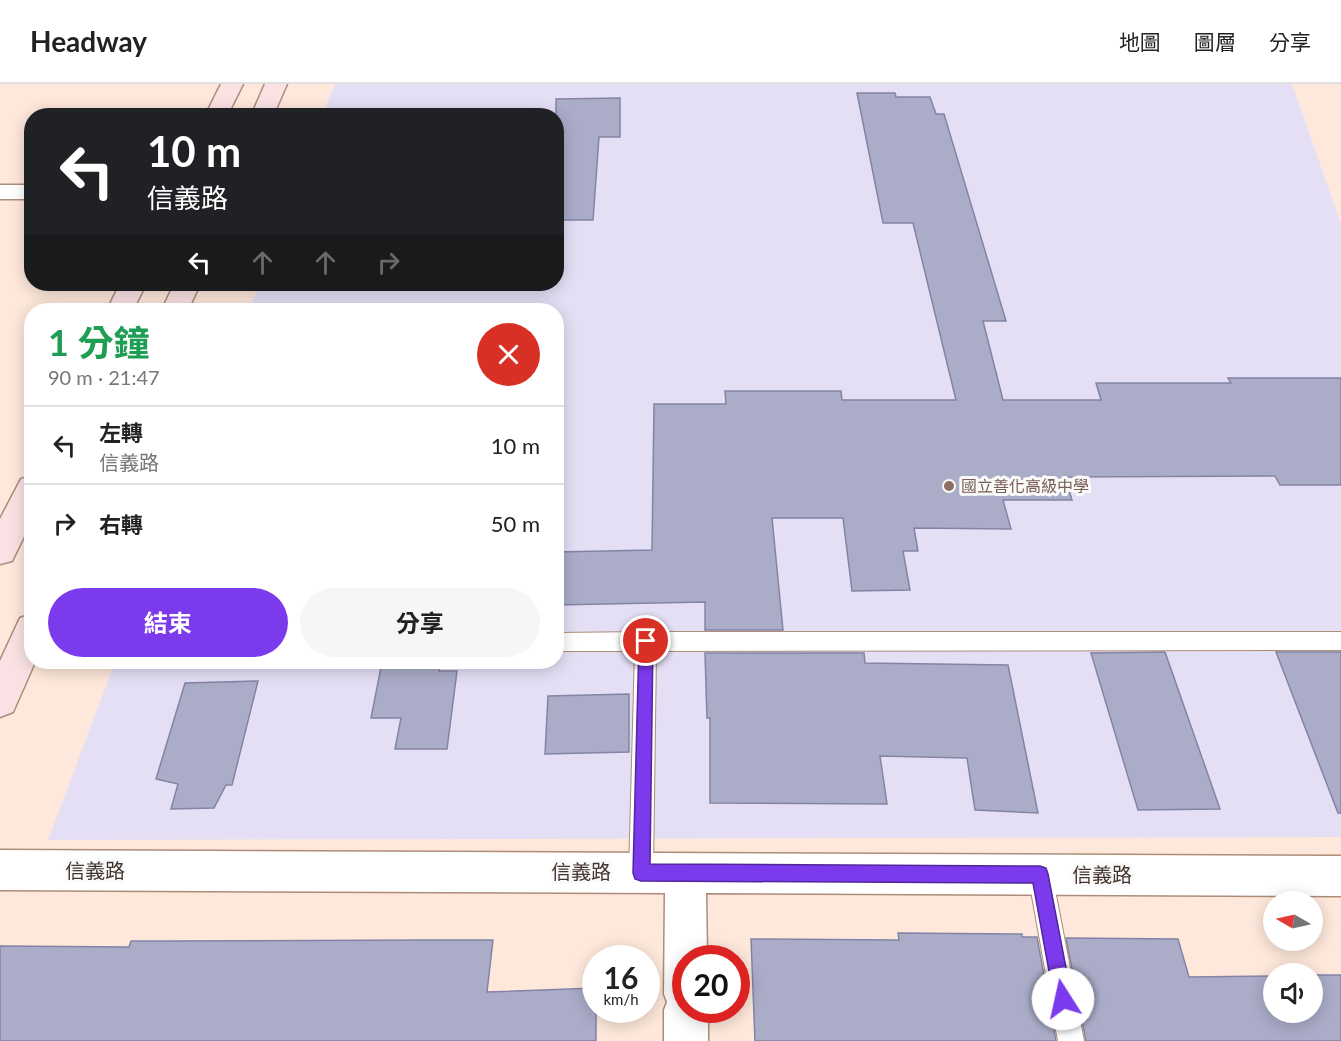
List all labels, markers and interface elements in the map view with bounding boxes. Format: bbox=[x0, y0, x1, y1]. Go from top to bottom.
text: Headway bbox=[30, 24, 147, 58]
text: 地圖 bbox=[1119, 29, 1161, 54]
text: 圖層 bbox=[1194, 29, 1236, 54]
text: 分享 bbox=[1269, 29, 1311, 54]
text: 10 m bbox=[147, 126, 241, 176]
icon: left bbox=[48, 132, 126, 210]
text: 信義路 bbox=[147, 181, 228, 214]
icon: left bbox=[183, 246, 216, 279]
icon: ahead bbox=[246, 246, 279, 279]
icon: ahead bbox=[309, 246, 342, 279]
icon: right bbox=[372, 246, 405, 279]
text: 1 分鐘 bbox=[48, 320, 150, 364]
button: close bbox=[477, 323, 540, 386]
text: 90 m · 21:47 bbox=[48, 365, 160, 389]
text: 左轉 bbox=[99, 419, 143, 446]
icon: left bbox=[48, 429, 81, 462]
text: 10 m bbox=[491, 432, 540, 459]
text: 信義路 bbox=[99, 450, 159, 474]
place label: 國立善化高級中學 bbox=[961, 476, 1089, 495]
marker: 國立善化高級中學 bbox=[942, 479, 956, 493]
icon: right bbox=[48, 507, 81, 540]
text: 50 m bbox=[491, 510, 540, 537]
text: 右轉 bbox=[99, 511, 143, 538]
button: 結束 bbox=[48, 588, 288, 657]
button: 分享 bbox=[300, 588, 540, 657]
pin bbox=[620, 615, 671, 666]
icon: arrive bbox=[629, 624, 662, 657]
street label: 信義路 bbox=[65, 858, 125, 882]
street label: 信義路 bbox=[551, 859, 611, 883]
street label: 信義路 bbox=[1072, 862, 1132, 886]
north arrow bbox=[1263, 891, 1323, 951]
map controls bbox=[1263, 891, 1323, 1023]
speed limit sign: 20 bbox=[672, 945, 750, 1023]
text: 16 bbox=[604, 959, 638, 995]
button: sound bbox=[1263, 963, 1323, 1023]
position arrow bbox=[1031, 967, 1095, 1031]
text: km/h bbox=[603, 990, 639, 1008]

